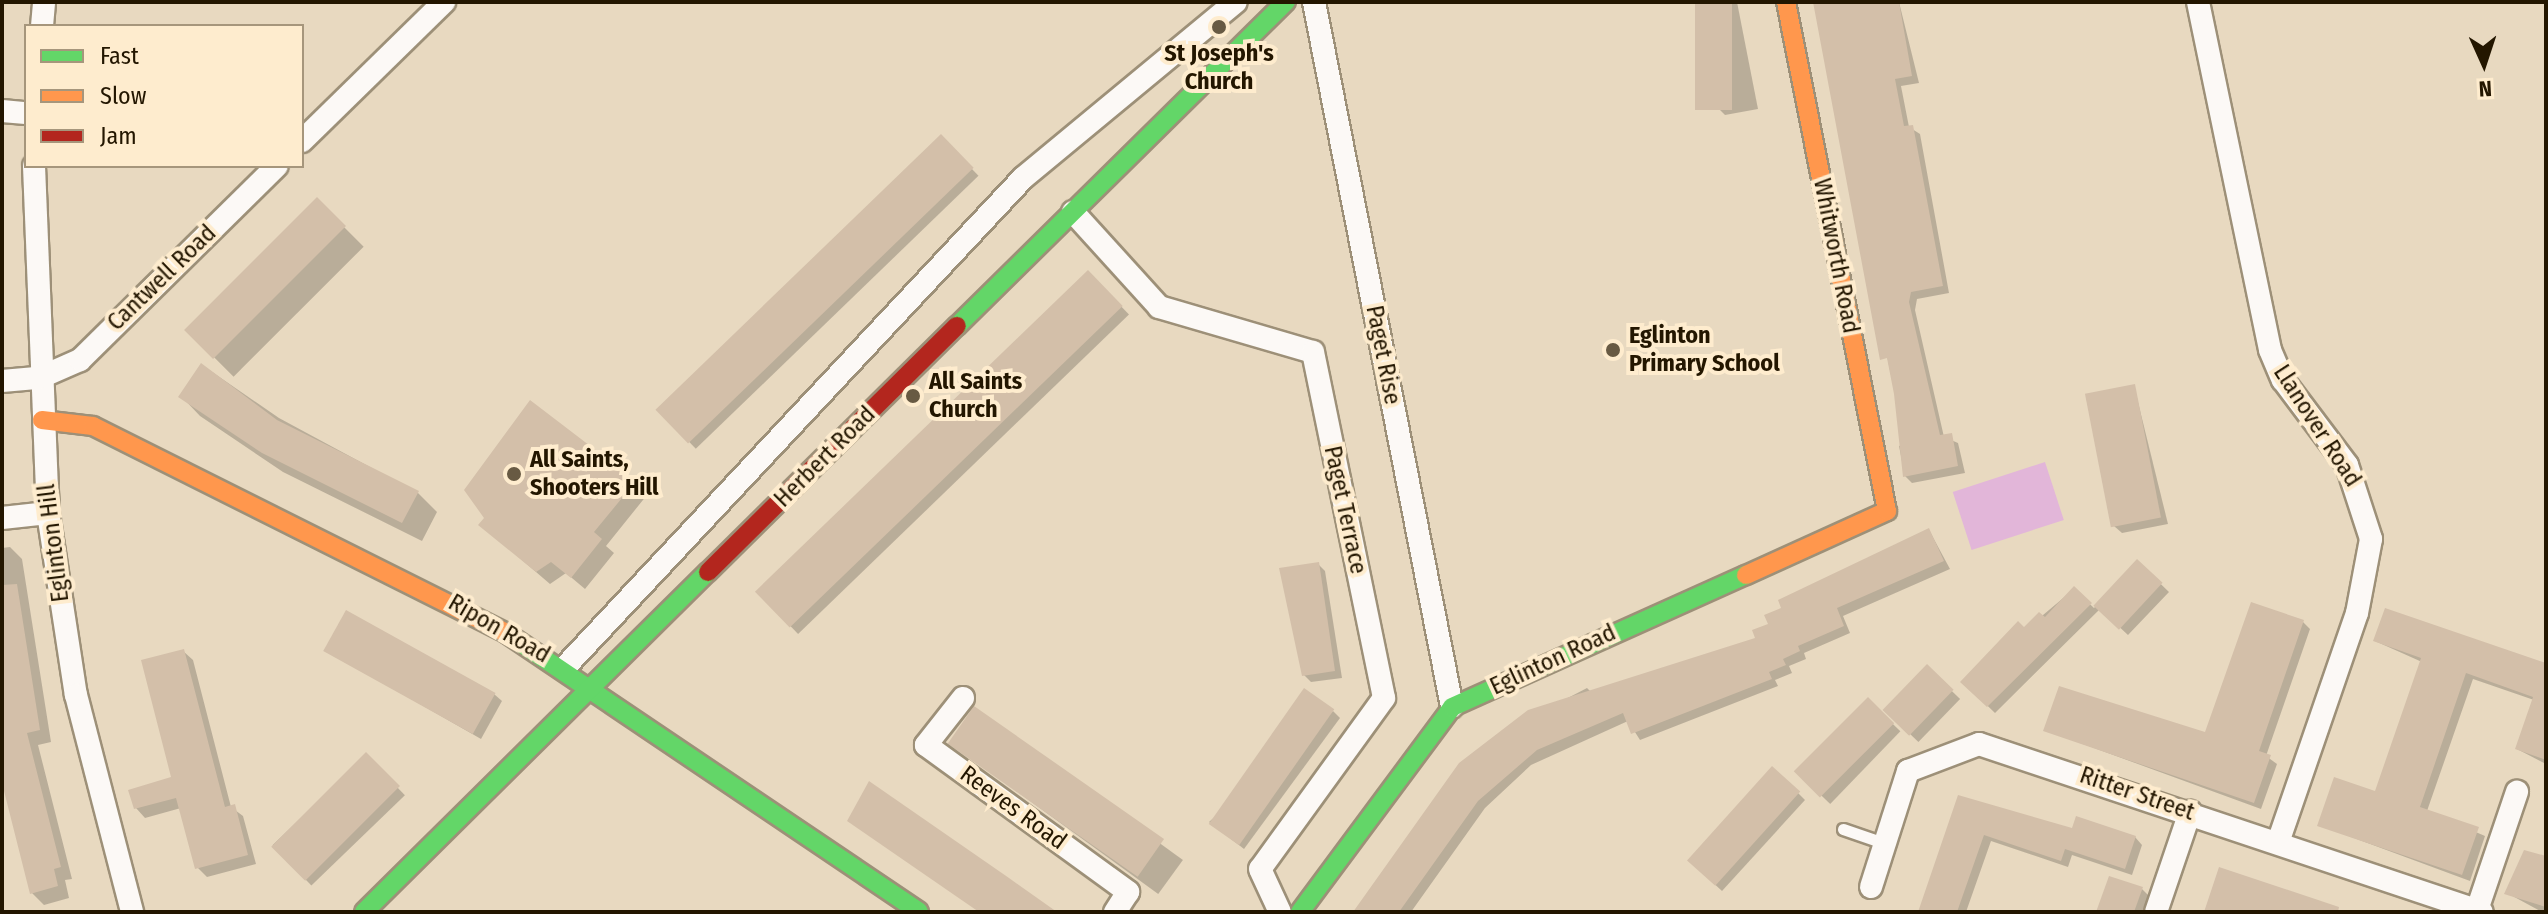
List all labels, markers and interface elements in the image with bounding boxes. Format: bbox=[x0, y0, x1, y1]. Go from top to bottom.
marker: St Joseph's Church bbox=[1210, 18, 1228, 36]
legend bbox=[24, 24, 304, 168]
north arrow bbox=[2444, 24, 2524, 104]
place label: St Joseph's Church bbox=[1164, 40, 1274, 96]
text: Fast bbox=[100, 42, 139, 70]
text: N bbox=[2478, 75, 2493, 102]
text: Slow bbox=[100, 82, 146, 110]
text: Jam bbox=[100, 122, 137, 150]
street label: Whitworth Road bbox=[1807, 176, 1865, 336]
street label: Cantwell Road bbox=[102, 219, 222, 337]
street label: Paget Rise bbox=[1359, 303, 1407, 407]
place label: Eglinton Primary School bbox=[1629, 322, 1780, 378]
marker: Eglinton Primary School bbox=[1604, 341, 1622, 359]
street label: Llanover Road bbox=[2267, 360, 2367, 492]
place label: All Saints Church bbox=[929, 368, 1022, 424]
marker: All Saints Church bbox=[904, 387, 922, 405]
street label: Herbert Road bbox=[768, 400, 882, 514]
street label: Paget Terrace bbox=[1317, 443, 1373, 577]
place label: All Saints, Shooters Hill bbox=[530, 446, 659, 502]
marker: All Saints, Shooters Hill bbox=[505, 465, 523, 483]
street label: Eglinton Hill bbox=[32, 482, 76, 604]
street label: Ripon Road bbox=[443, 588, 555, 670]
street label: Eglinton Road bbox=[1486, 618, 1620, 702]
street label: Reeves Road bbox=[954, 760, 1072, 856]
street label: Ritter Street bbox=[2076, 761, 2198, 827]

